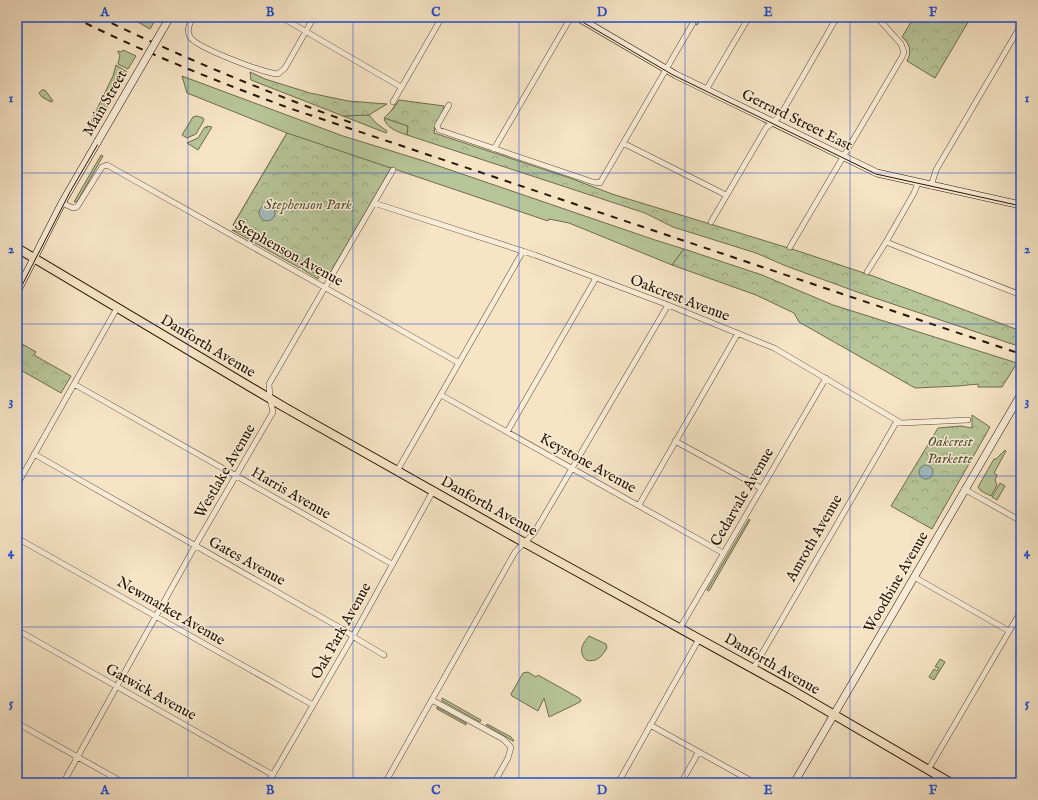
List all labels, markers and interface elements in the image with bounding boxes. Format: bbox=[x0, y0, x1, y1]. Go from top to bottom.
text: A bbox=[100, 4, 111, 21]
text: B bbox=[266, 4, 275, 21]
text: C bbox=[431, 4, 441, 21]
text: D bbox=[597, 4, 608, 21]
text: E bbox=[763, 4, 773, 21]
text: F bbox=[929, 4, 938, 21]
street label: Main Street bbox=[78, 67, 132, 139]
street label: Gerrard Street East bbox=[738, 85, 856, 155]
text: 1 bbox=[9, 90, 14, 107]
text: 1 bbox=[1025, 90, 1030, 107]
park label: Stephenson Park bbox=[264, 195, 352, 214]
street label: Stephenson Avenue bbox=[231, 215, 347, 291]
text: 2 bbox=[8, 241, 14, 258]
text: 2 bbox=[1024, 241, 1030, 258]
street label: Oakcrest Avenue bbox=[627, 270, 733, 326]
street label: Danforth Avenue bbox=[157, 310, 259, 382]
text: 3 bbox=[9, 393, 14, 410]
text: 3 bbox=[1025, 393, 1030, 410]
street label: Westlake Avenue bbox=[190, 421, 260, 521]
street label: Keystone Avenue bbox=[536, 429, 640, 497]
park label: Oakcrest Parkette bbox=[927, 432, 974, 468]
street label: Cedarvale Avenue bbox=[706, 444, 778, 550]
street label: Harris Avenue bbox=[248, 463, 334, 523]
street label: Danforth Avenue bbox=[437, 472, 541, 540]
street label: Amroth Avenue bbox=[781, 491, 847, 586]
street label: Woodbine Avenue bbox=[859, 528, 933, 636]
street label: Gates Avenue bbox=[205, 532, 289, 590]
text: 4 bbox=[8, 544, 15, 561]
text: 4 bbox=[1024, 544, 1031, 561]
street label: Newmarket Avenue bbox=[113, 572, 229, 650]
street label: Oak Park Avenue bbox=[307, 579, 376, 683]
street label: Danforth Avenue bbox=[721, 629, 823, 699]
street label: Gatwick Avenue bbox=[102, 659, 200, 725]
text: 5 bbox=[9, 695, 14, 712]
text: 5 bbox=[1025, 695, 1030, 712]
text: A bbox=[100, 782, 111, 799]
text: B bbox=[266, 782, 275, 799]
text: C bbox=[431, 782, 441, 799]
text: D bbox=[597, 782, 608, 799]
text: E bbox=[763, 782, 773, 799]
text: F bbox=[929, 782, 938, 799]

